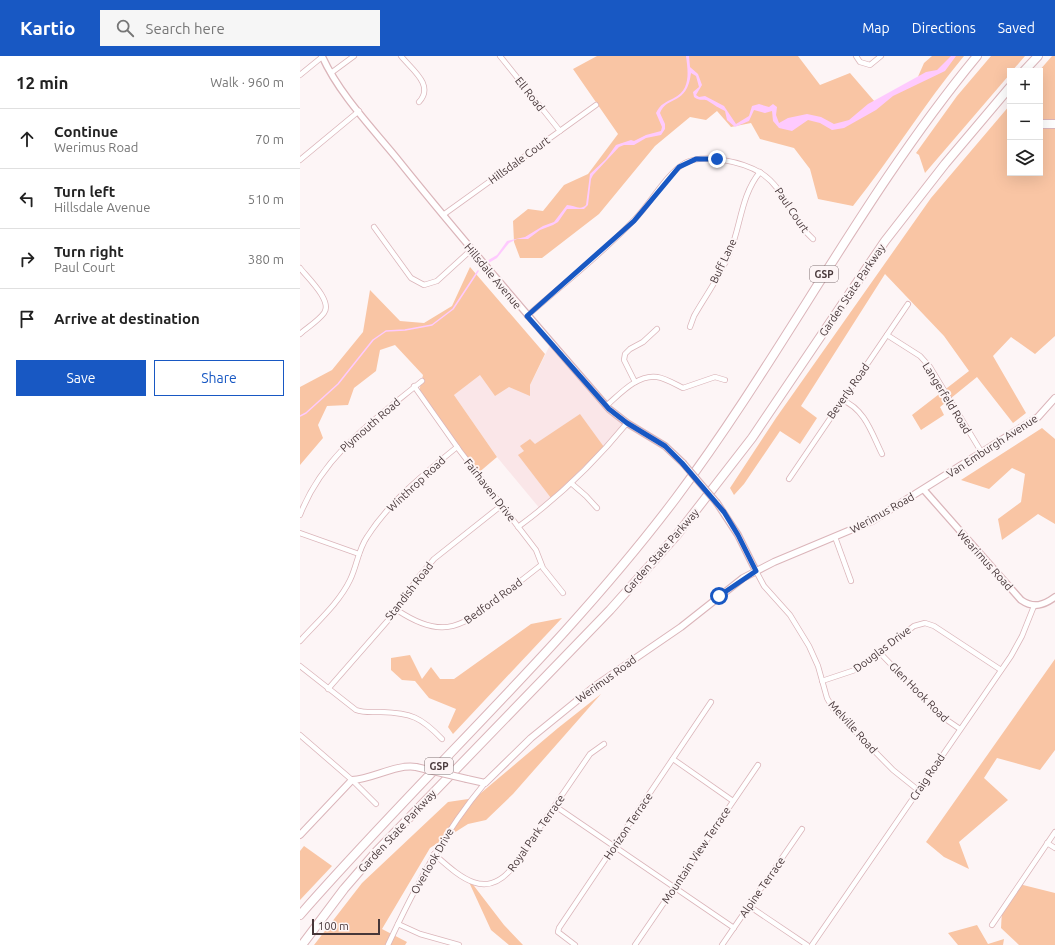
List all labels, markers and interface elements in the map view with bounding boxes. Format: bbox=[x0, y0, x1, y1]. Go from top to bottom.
search box bbox=[100, 10, 380, 46]
text: Kartio bbox=[20, 17, 76, 39]
icon: search bbox=[114, 17, 136, 39]
text: Search here bbox=[146, 20, 225, 37]
text: Map bbox=[862, 20, 890, 36]
text: Directions bbox=[912, 20, 976, 36]
text: Saved bbox=[998, 20, 1035, 36]
map controls bbox=[1007, 68, 1043, 176]
button: + bbox=[1007, 68, 1043, 104]
text: 12 min bbox=[16, 73, 69, 92]
text: Walk · 960 m bbox=[210, 75, 284, 89]
street label: Ell Road bbox=[513, 75, 547, 113]
button: − bbox=[1007, 104, 1043, 140]
text: Continue bbox=[54, 123, 118, 140]
icon: ahead bbox=[16, 128, 38, 150]
text: 70 m bbox=[255, 132, 284, 146]
street label: Hillsdale Court bbox=[486, 133, 552, 186]
text: Werimus Road bbox=[54, 140, 138, 154]
button: layers bbox=[1007, 140, 1043, 176]
route end bbox=[708, 150, 726, 168]
text: Turn left bbox=[54, 183, 115, 200]
street label: Paul Court bbox=[773, 185, 812, 235]
icon: left bbox=[16, 188, 38, 210]
text: 510 m bbox=[248, 192, 284, 206]
text: Hillsdale Avenue bbox=[54, 200, 150, 214]
street label: Buff Lane bbox=[707, 237, 739, 285]
street label: Hillsdale Avenue bbox=[462, 241, 524, 311]
street label: Garden State Parkway bbox=[817, 241, 888, 338]
text: Turn right bbox=[54, 243, 124, 260]
icon: right bbox=[16, 248, 38, 270]
text: 380 m bbox=[248, 252, 284, 266]
text: Paul Court bbox=[54, 260, 115, 274]
road number: GSP bbox=[810, 266, 838, 282]
icon: arrive bbox=[16, 308, 38, 330]
text: Arrive at destination bbox=[54, 310, 200, 327]
button: Save bbox=[16, 360, 146, 396]
button: Share bbox=[154, 360, 284, 396]
street label: Langerfeld Road bbox=[920, 360, 974, 436]
street label: Beverly Road bbox=[825, 361, 871, 421]
street label: Plymouth Road bbox=[338, 396, 402, 454]
street label: Van Emburgh Avenue bbox=[944, 412, 1040, 480]
street label: Winthrop Road bbox=[385, 454, 447, 514]
street label: Fairhaven Drive bbox=[462, 456, 518, 524]
street label: Werimus Road bbox=[848, 490, 916, 536]
street label: Garden State Parkway bbox=[621, 506, 702, 596]
street label: Wearimus Road bbox=[955, 527, 1015, 593]
street label: Standish Road bbox=[383, 560, 435, 622]
street label: Bedford Road bbox=[462, 576, 524, 626]
route start bbox=[710, 587, 728, 605]
street label: Douglas Drive bbox=[851, 624, 913, 674]
street label: Werimus Road bbox=[574, 653, 638, 705]
street label: Glen Hook Road bbox=[887, 660, 951, 724]
street label: Melville Road bbox=[826, 698, 880, 756]
street label: Craig Road bbox=[907, 751, 947, 803]
road number: GSP bbox=[425, 758, 453, 774]
street label: Garden State Parkway bbox=[356, 787, 439, 875]
street label: Horizon Terrace bbox=[601, 790, 655, 862]
street label: Royal Park Terrace bbox=[505, 792, 567, 874]
street label: Mountain View Terrace bbox=[659, 804, 733, 906]
street label: Overlook Drive bbox=[408, 826, 456, 896]
street label: Alpine Terrace bbox=[737, 855, 787, 919]
scale bar bbox=[312, 917, 380, 936]
text: 100 m bbox=[318, 920, 349, 932]

